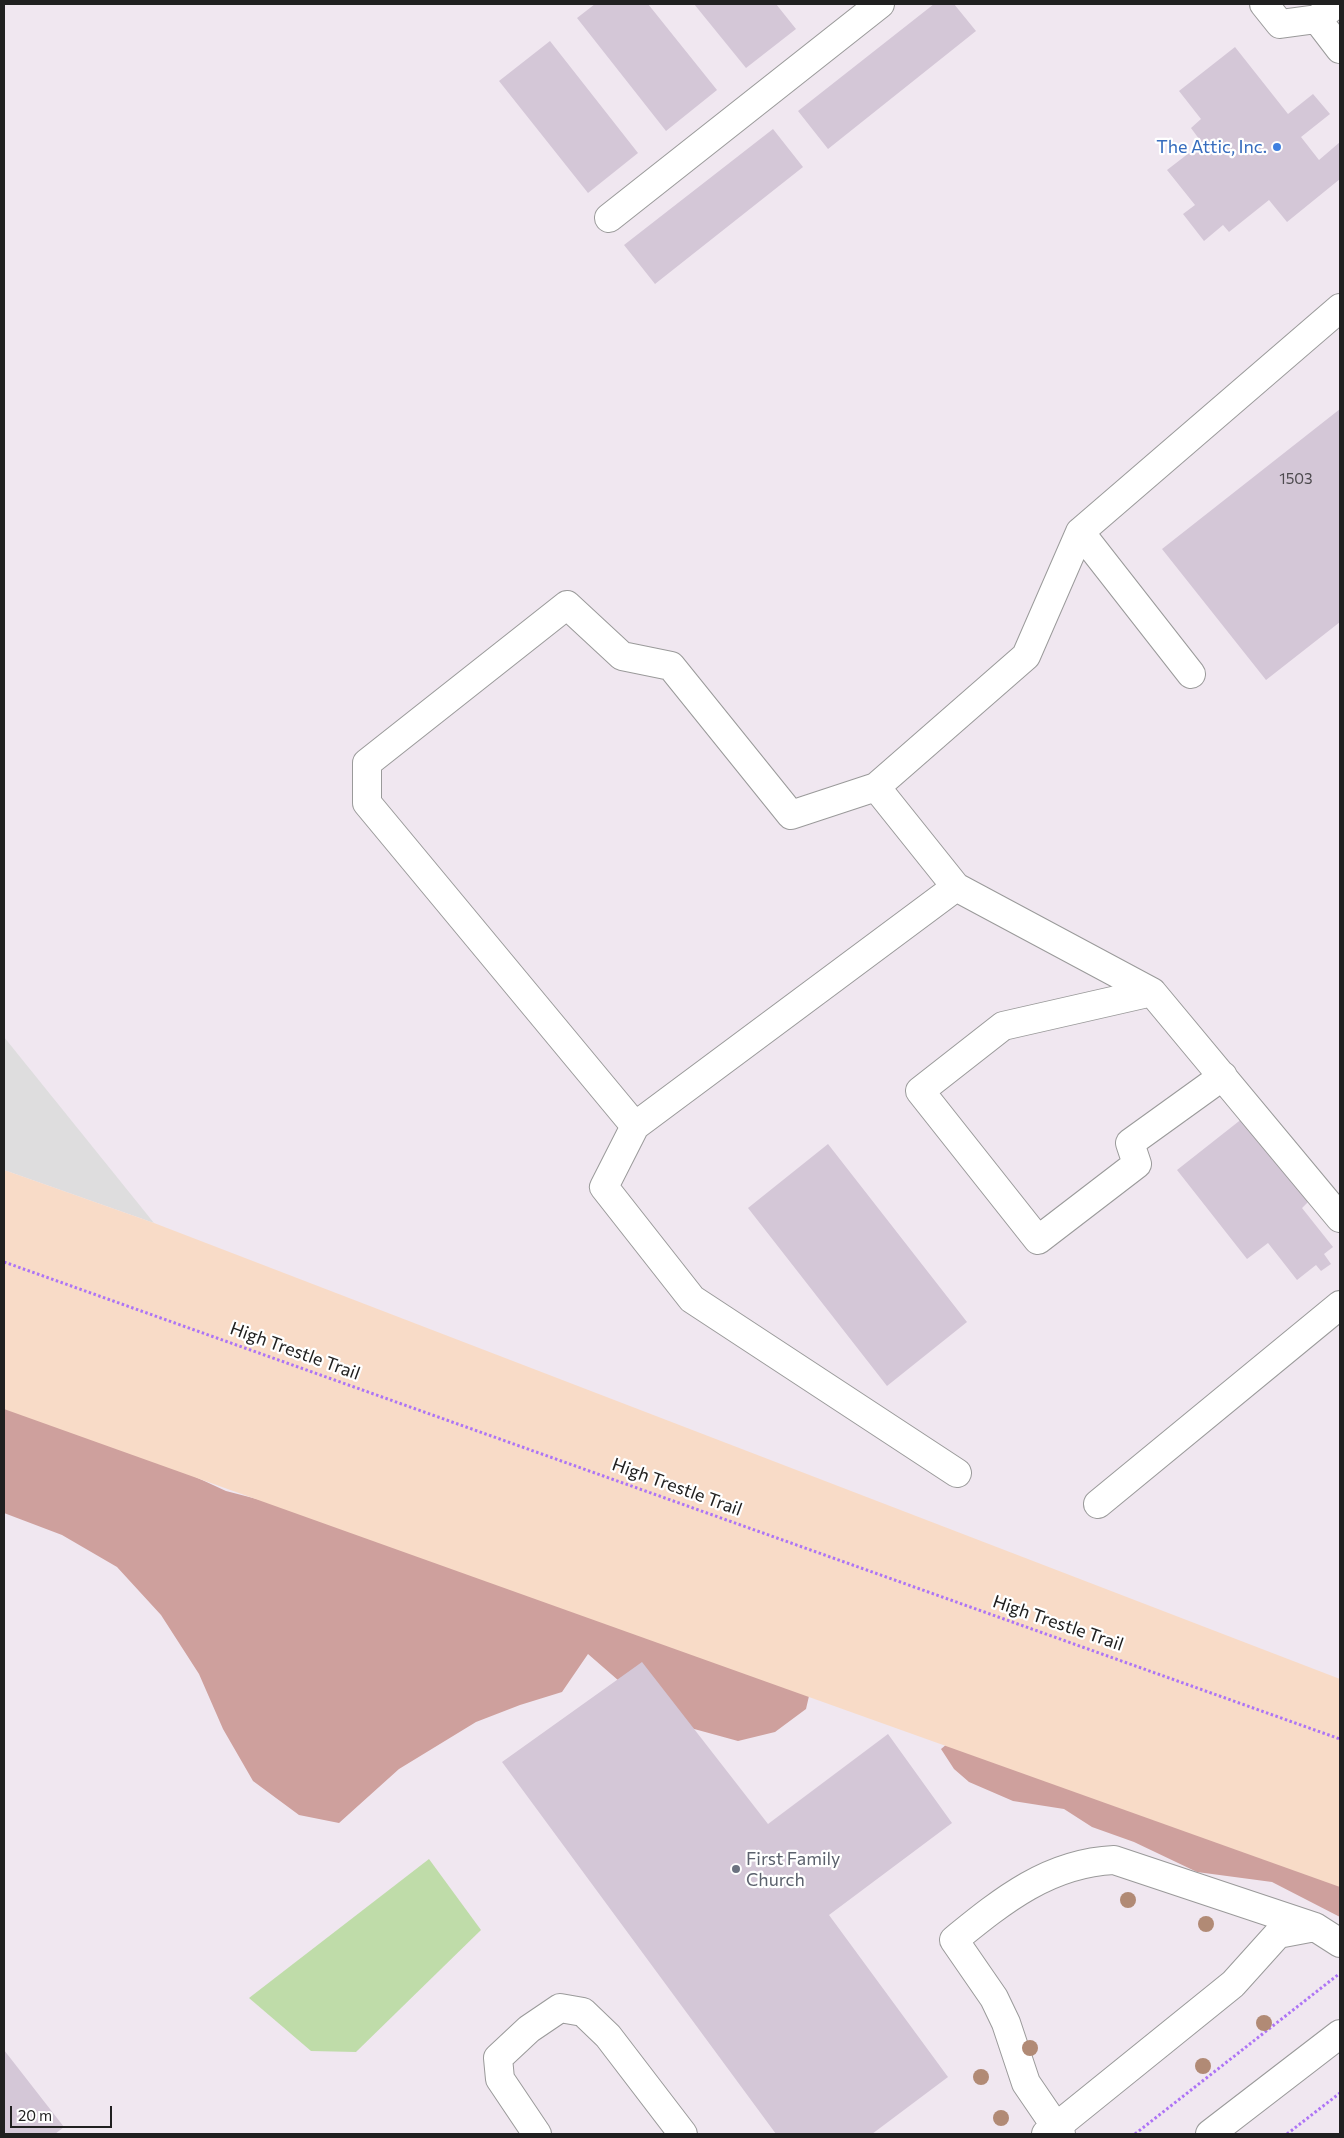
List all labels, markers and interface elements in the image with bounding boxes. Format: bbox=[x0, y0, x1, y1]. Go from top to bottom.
place label: The Attic, Inc. bbox=[1156, 136, 1267, 158]
marker: The Attic, Inc. bbox=[1271, 141, 1283, 153]
house number: 1503 bbox=[1279, 470, 1313, 488]
street label: High Trestle Trail bbox=[227, 1317, 363, 1385]
street label: High Trestle Trail bbox=[609, 1453, 745, 1521]
street label: High Trestle Trail bbox=[990, 1591, 1126, 1655]
place label: First Family Church bbox=[746, 1848, 840, 1890]
marker: First Family Church bbox=[730, 1863, 742, 1875]
scale bar bbox=[12, 2096, 115, 2128]
text: 20 m bbox=[18, 2106, 52, 2124]

